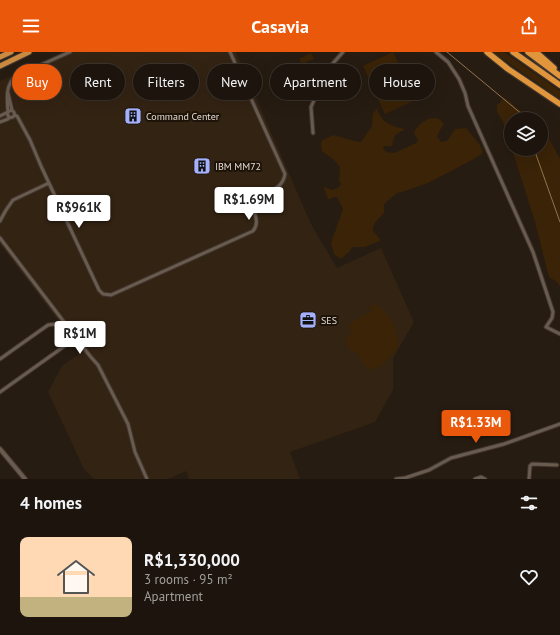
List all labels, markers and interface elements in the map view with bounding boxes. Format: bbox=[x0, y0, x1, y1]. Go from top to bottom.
icon: menu bbox=[20, 15, 42, 37]
text: Casavia bbox=[251, 15, 309, 38]
icon: share bbox=[518, 15, 540, 37]
chip: Buy bbox=[12, 64, 62, 100]
chip: Rent bbox=[70, 64, 125, 100]
chip: Filters bbox=[133, 64, 199, 100]
chip: New bbox=[207, 64, 262, 100]
chip: Apartment bbox=[270, 64, 361, 100]
chip: House bbox=[369, 64, 435, 100]
building icon: Command Center bbox=[123, 106, 143, 126]
place label: Command Center bbox=[146, 110, 220, 123]
map controls bbox=[504, 112, 548, 156]
button: layers bbox=[504, 112, 548, 156]
building icon: IBM MM72 bbox=[192, 156, 212, 176]
place label: IBM MM72 bbox=[215, 160, 261, 173]
pin: R$1.69M bbox=[212, 187, 286, 221]
text: R$1.69M bbox=[224, 191, 274, 208]
pin: R$961K bbox=[46, 195, 112, 229]
text: R$961K bbox=[56, 199, 102, 216]
office icon: SES bbox=[298, 310, 318, 330]
place label: SES bbox=[321, 314, 337, 327]
pin: R$1M bbox=[56, 321, 104, 355]
text: R$1M bbox=[64, 325, 96, 342]
pin: R$1.33M bbox=[439, 410, 513, 444]
text: R$1.33M bbox=[451, 414, 501, 431]
text: 4 homes bbox=[20, 492, 82, 514]
icon: filters bbox=[518, 492, 540, 514]
text: R$1,330,000 bbox=[144, 549, 240, 571]
icon: home bbox=[52, 553, 100, 601]
icon: heart bbox=[518, 566, 540, 588]
text: 3 rooms · 95 m² bbox=[144, 571, 233, 588]
text: Apartment bbox=[144, 588, 203, 605]

